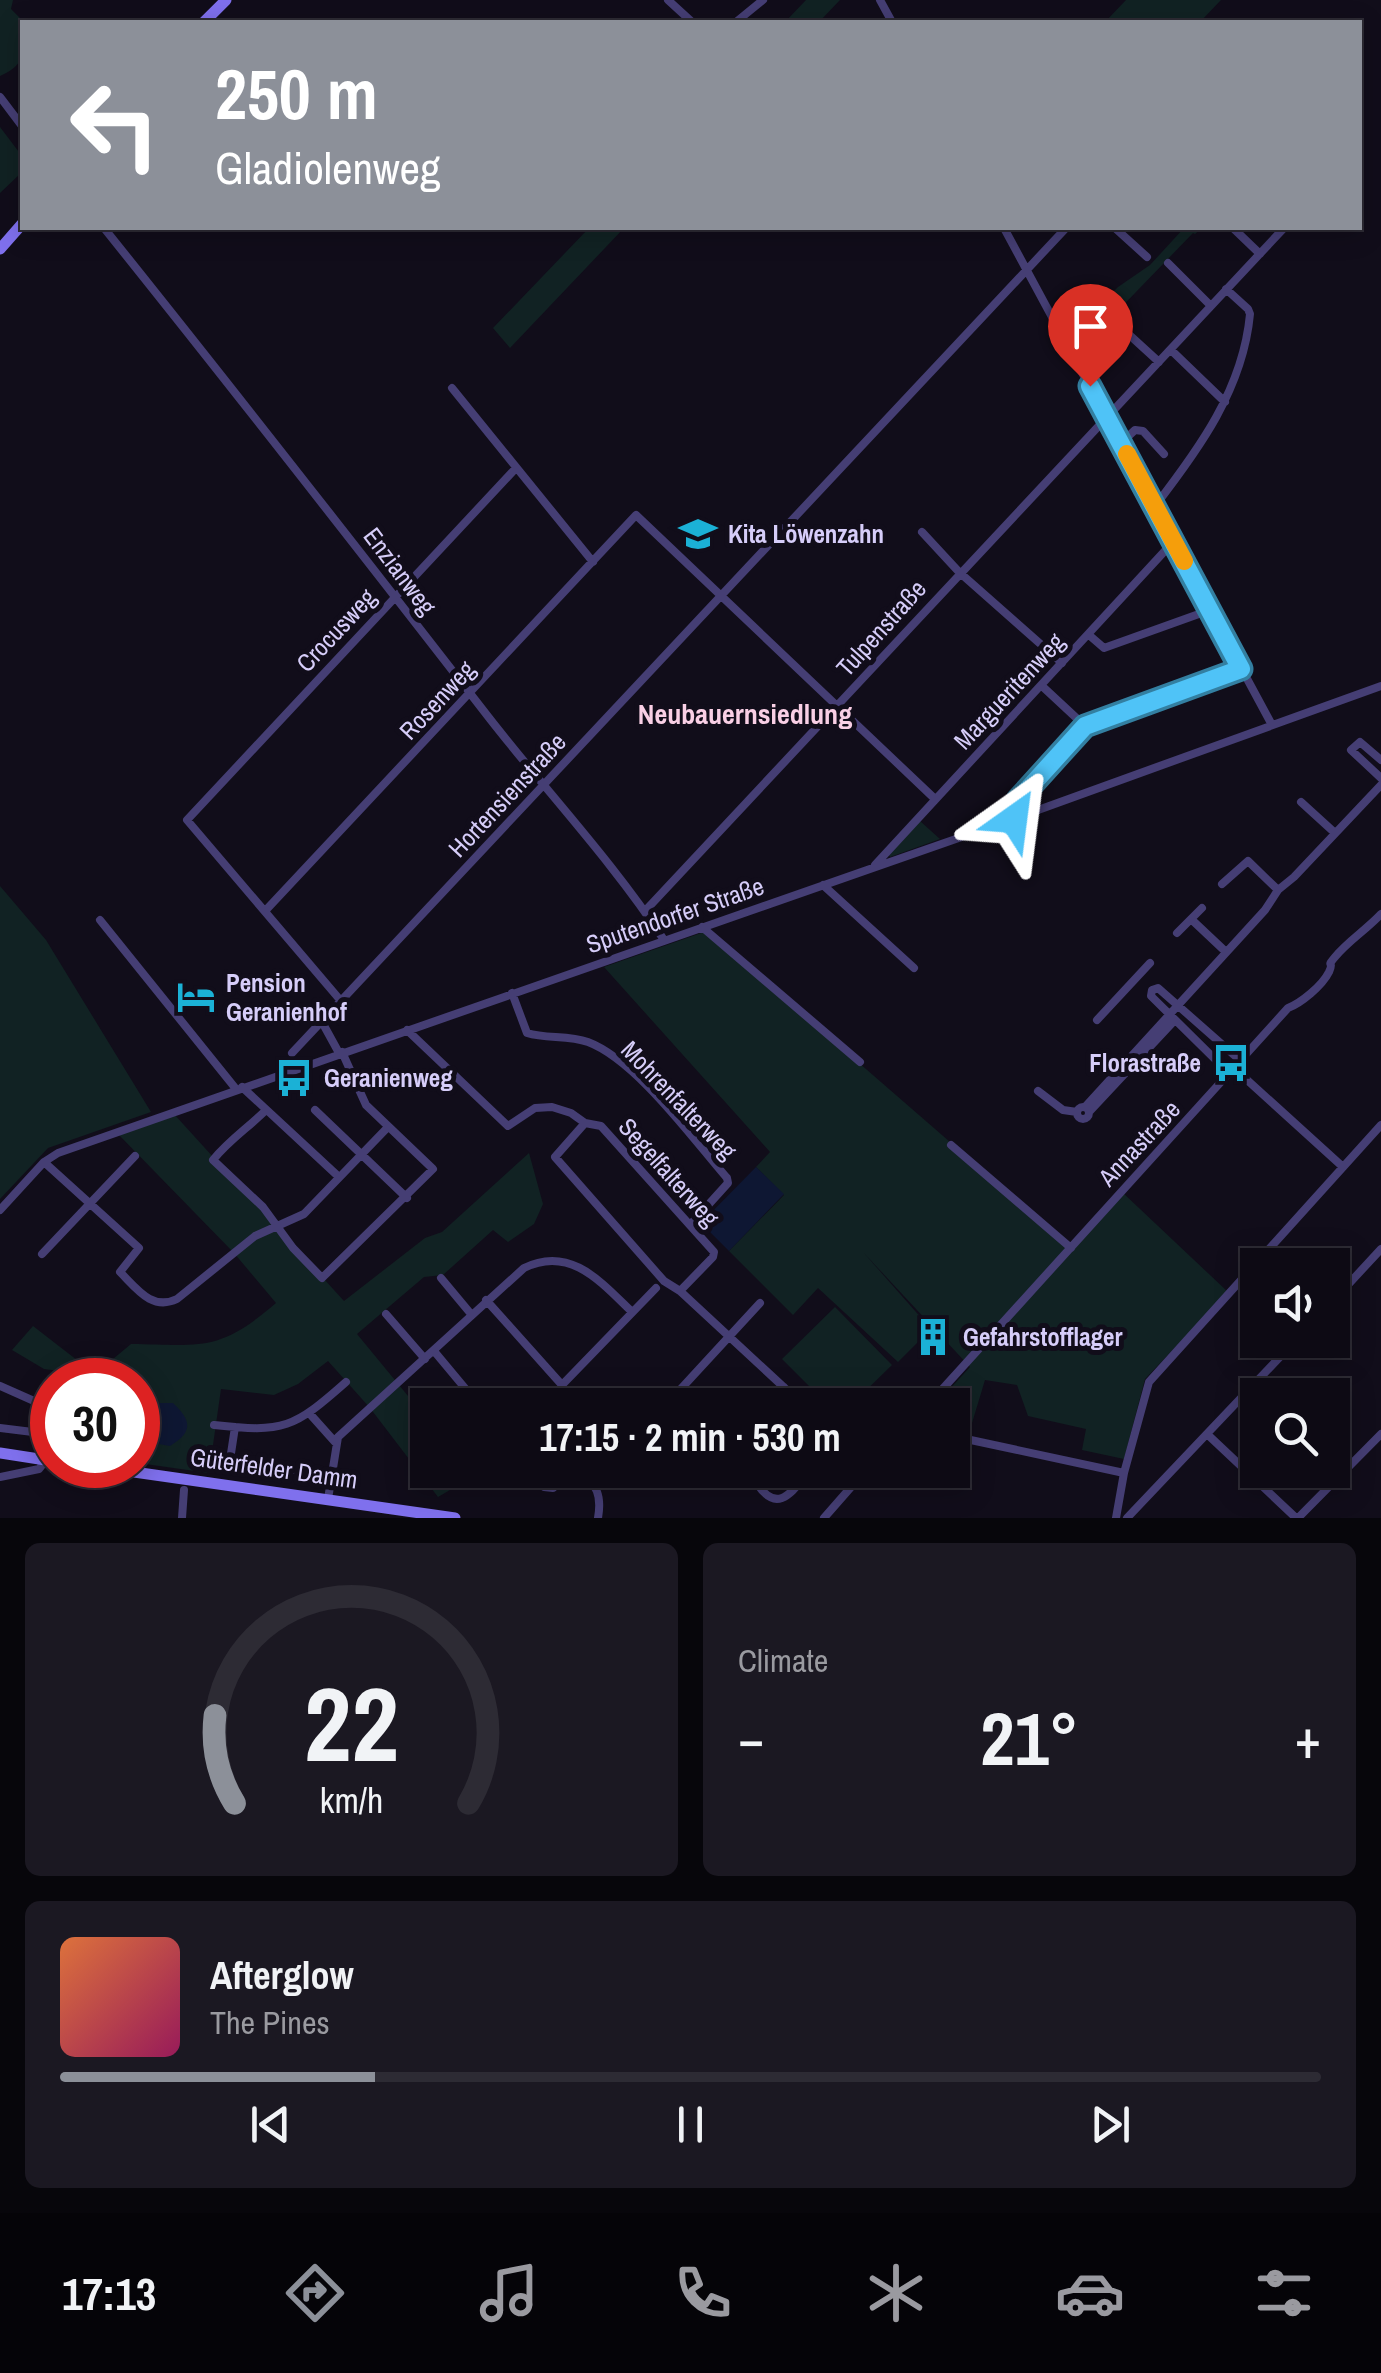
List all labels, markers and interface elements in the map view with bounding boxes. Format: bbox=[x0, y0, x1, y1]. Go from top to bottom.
text: 250 m bbox=[215, 47, 378, 141]
icon: left bbox=[50, 60, 180, 190]
text: Gladiolenweg bbox=[215, 137, 441, 198]
pin bbox=[1048, 284, 1133, 387]
icon: arrive bbox=[1063, 299, 1118, 354]
school or university icon: Kita Löwenzahn bbox=[677, 513, 719, 555]
place label: Kita Löwenzahn bbox=[728, 517, 884, 551]
street label: Enzianweg bbox=[356, 520, 444, 622]
street label: Tulpenstraße bbox=[829, 572, 933, 684]
street label: Crocusweg bbox=[289, 580, 384, 679]
street label: Margueritenweg bbox=[946, 625, 1072, 757]
street label: Rosenweg bbox=[392, 653, 483, 747]
district label: Neubauernsiedlung bbox=[638, 695, 852, 733]
street label: Hortensienstraße bbox=[441, 725, 573, 865]
position arrow bbox=[962, 767, 1066, 871]
street label: Sputendorfer Straße bbox=[582, 869, 768, 961]
place label: Pension Geranienhof bbox=[226, 966, 347, 1029]
hotel icon: Pension Geranienhof bbox=[175, 976, 217, 1018]
street label: Mohrenfalterweg bbox=[614, 1033, 745, 1167]
bus stop icon: Florastraße bbox=[1210, 1042, 1252, 1084]
place label: Florastraße bbox=[1089, 1046, 1201, 1080]
bus stop icon: Geranienweg bbox=[273, 1057, 315, 1099]
place label: Geranienweg bbox=[324, 1061, 453, 1095]
street label: Annastraße bbox=[1090, 1093, 1188, 1194]
street label: Segelfalterweg bbox=[611, 1110, 727, 1234]
map controls bbox=[1240, 1248, 1350, 1488]
button: sound bbox=[1240, 1248, 1350, 1358]
building icon: Gefahrstofflager bbox=[912, 1316, 954, 1358]
place label: Gefahrstofflager bbox=[963, 1320, 1123, 1354]
speed limit sign: 30 bbox=[30, 1358, 160, 1488]
button: search bbox=[1240, 1378, 1350, 1488]
text: 17:15 · 2 min · 530 m bbox=[539, 1412, 841, 1463]
street label: Güterfelder Damm bbox=[188, 1439, 360, 1497]
text: Climate bbox=[738, 1639, 828, 1682]
text: 22 bbox=[304, 1653, 399, 1793]
text: 21° bbox=[980, 1687, 1079, 1788]
text: − bbox=[738, 1701, 764, 1775]
text: + bbox=[1295, 1701, 1321, 1775]
text: km/h bbox=[320, 1776, 383, 1824]
text: Afterglow bbox=[210, 1950, 354, 2001]
text: The Pines bbox=[210, 2001, 330, 2044]
icon: previous bbox=[243, 2097, 298, 2152]
icon: pause bbox=[663, 2097, 718, 2152]
icon: next bbox=[1083, 2097, 1138, 2152]
icon: directions bbox=[280, 2258, 350, 2328]
icon: music bbox=[474, 2258, 544, 2328]
icon: phone bbox=[668, 2258, 738, 2328]
icon: climate bbox=[861, 2258, 931, 2328]
icon: car bbox=[1055, 2258, 1125, 2328]
icon: filters bbox=[1249, 2258, 1319, 2328]
text: 17:13 bbox=[62, 2263, 156, 2324]

